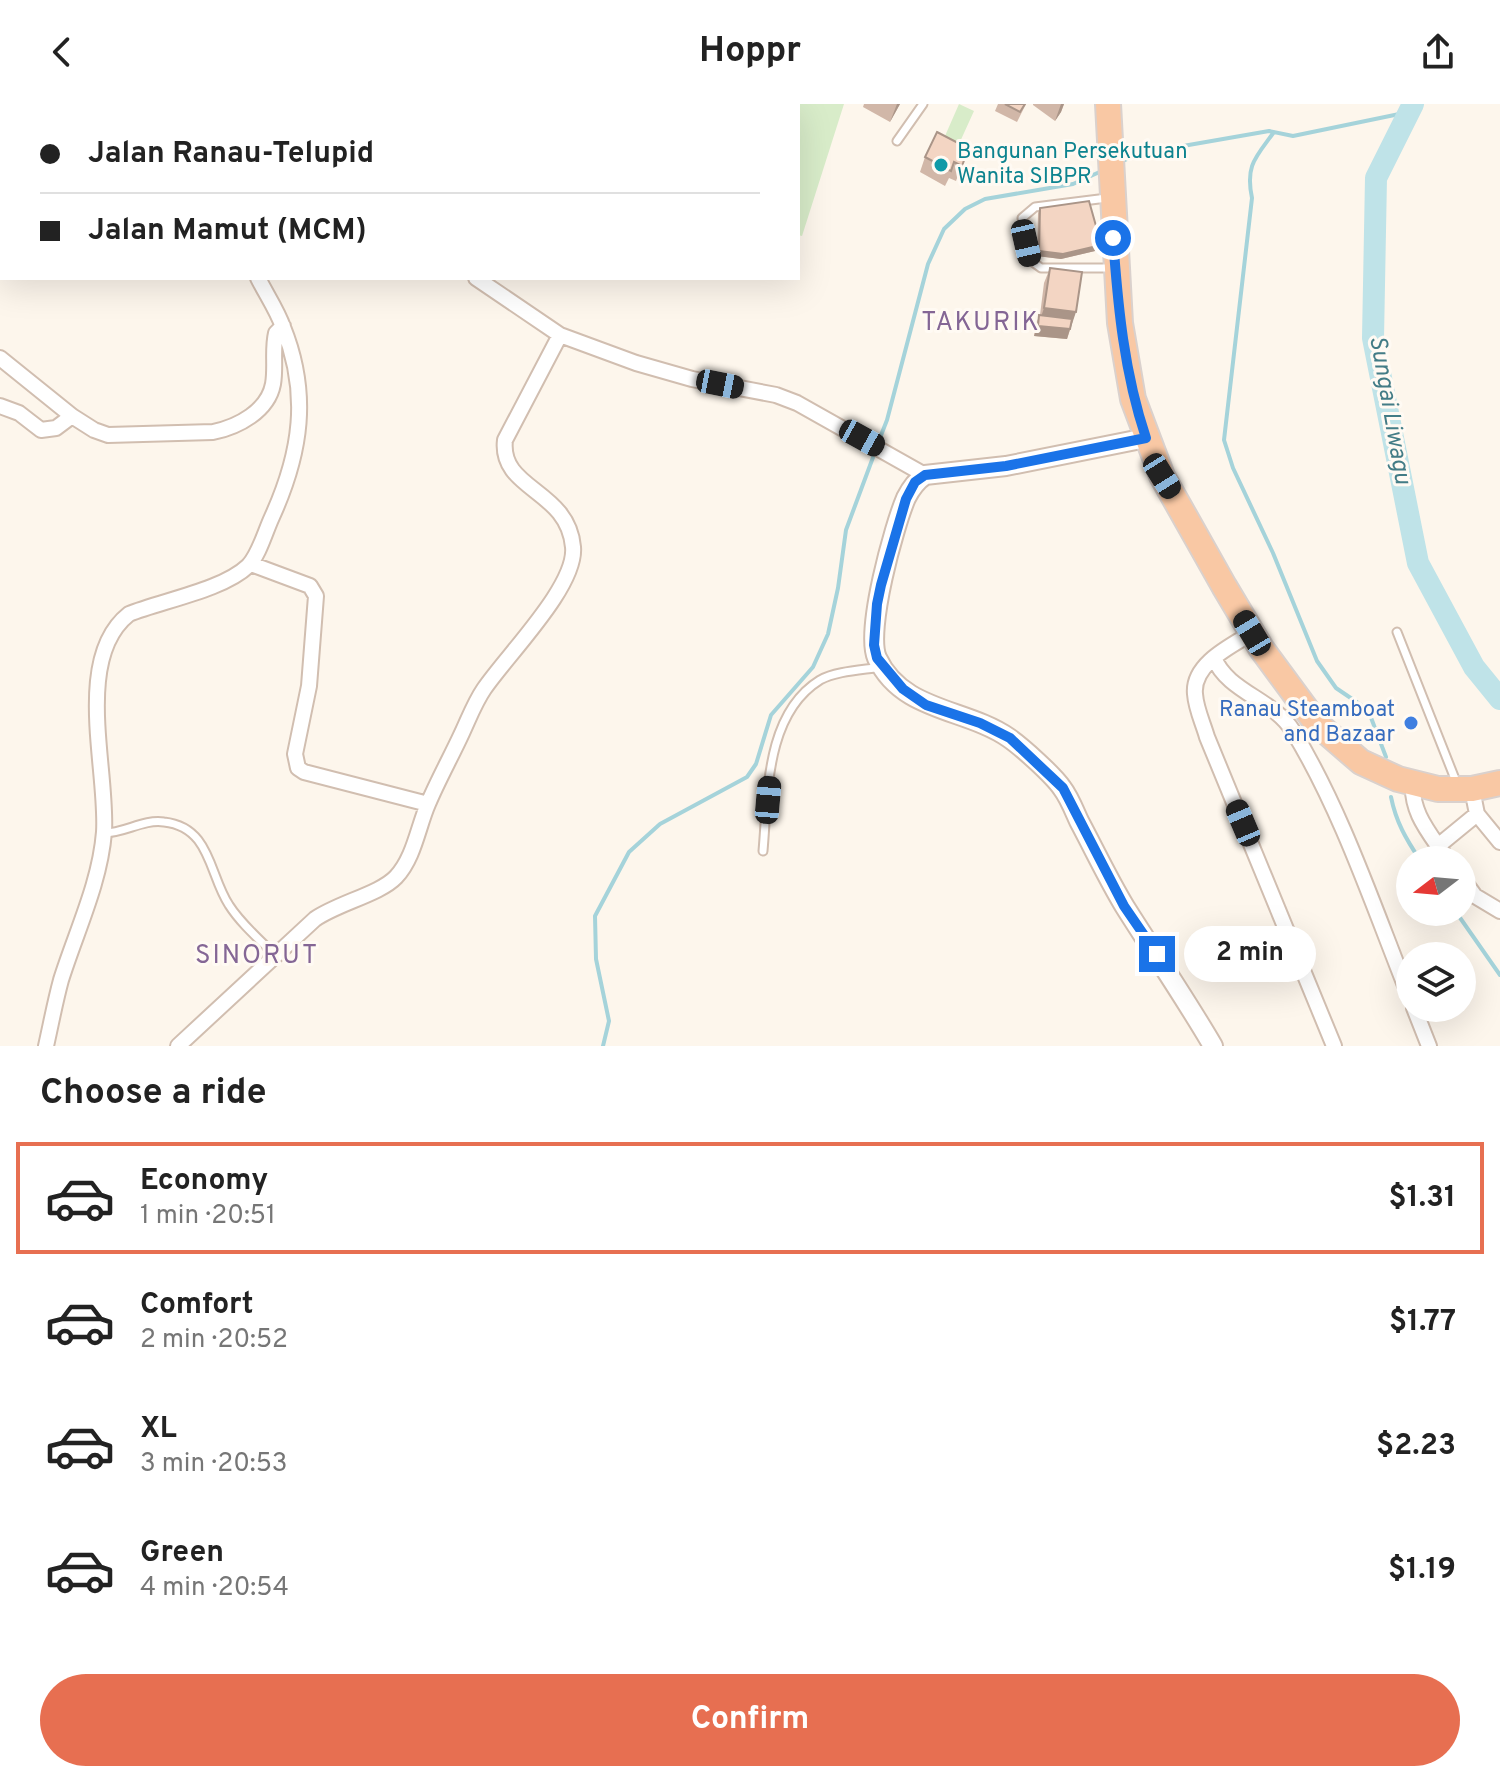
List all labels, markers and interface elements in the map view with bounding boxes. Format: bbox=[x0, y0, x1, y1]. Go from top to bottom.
text: Hoppr bbox=[699, 29, 801, 75]
icon: back bbox=[40, 30, 84, 74]
icon: share bbox=[1416, 30, 1460, 74]
text: Jalan Ranau-Telupid bbox=[88, 136, 374, 173]
place label: Bangunan Persekutuan Wanita SIBPR bbox=[957, 139, 1188, 191]
marker: Bangunan Persekutuan Wanita SIBPR bbox=[932, 156, 950, 174]
text: Jalan Mamut (MCM) bbox=[88, 213, 367, 250]
car bbox=[1009, 217, 1043, 269]
route start bbox=[1095, 220, 1131, 256]
district label: TAKURIK bbox=[921, 307, 1041, 340]
water label: Sungai Liwagu bbox=[1361, 333, 1417, 488]
car bbox=[694, 368, 746, 400]
car bbox=[835, 416, 889, 460]
car bbox=[1139, 449, 1185, 503]
car bbox=[1229, 606, 1275, 660]
place label: Ranau Steamboat and Bazaar bbox=[1219, 697, 1395, 749]
marker: Ranau Steamboat and Bazaar bbox=[1402, 714, 1420, 732]
car bbox=[754, 775, 782, 825]
car bbox=[1223, 796, 1263, 850]
north arrow bbox=[1396, 846, 1476, 926]
map controls bbox=[1396, 846, 1476, 1022]
callout: 2 min bbox=[1185, 926, 1317, 982]
route end bbox=[1139, 936, 1175, 972]
text: 2 min bbox=[1216, 937, 1284, 970]
district label: SINORUT bbox=[195, 940, 319, 973]
button: layers bbox=[1396, 942, 1476, 1022]
text: Choose a ride bbox=[40, 1071, 266, 1117]
icon: car bbox=[44, 1162, 116, 1234]
text: Economy bbox=[140, 1163, 268, 1200]
text: $1.31 bbox=[1389, 1180, 1456, 1217]
text: 1 min · 20:51 bbox=[140, 1200, 276, 1233]
icon: car bbox=[44, 1286, 116, 1358]
text: Comfort bbox=[140, 1287, 253, 1324]
text: $1.77 bbox=[1389, 1304, 1456, 1341]
text: 2 min · 20:52 bbox=[140, 1324, 288, 1357]
icon: car bbox=[44, 1410, 116, 1482]
text: XL bbox=[140, 1411, 177, 1448]
text: $2.23 bbox=[1376, 1428, 1456, 1465]
text: 3 min · 20:53 bbox=[140, 1448, 288, 1481]
icon: car bbox=[44, 1534, 116, 1606]
text: Green bbox=[140, 1535, 224, 1572]
text: $1.19 bbox=[1388, 1552, 1456, 1589]
text: 4 min · 20:54 bbox=[140, 1572, 289, 1605]
button: Confirm bbox=[40, 1674, 1460, 1766]

